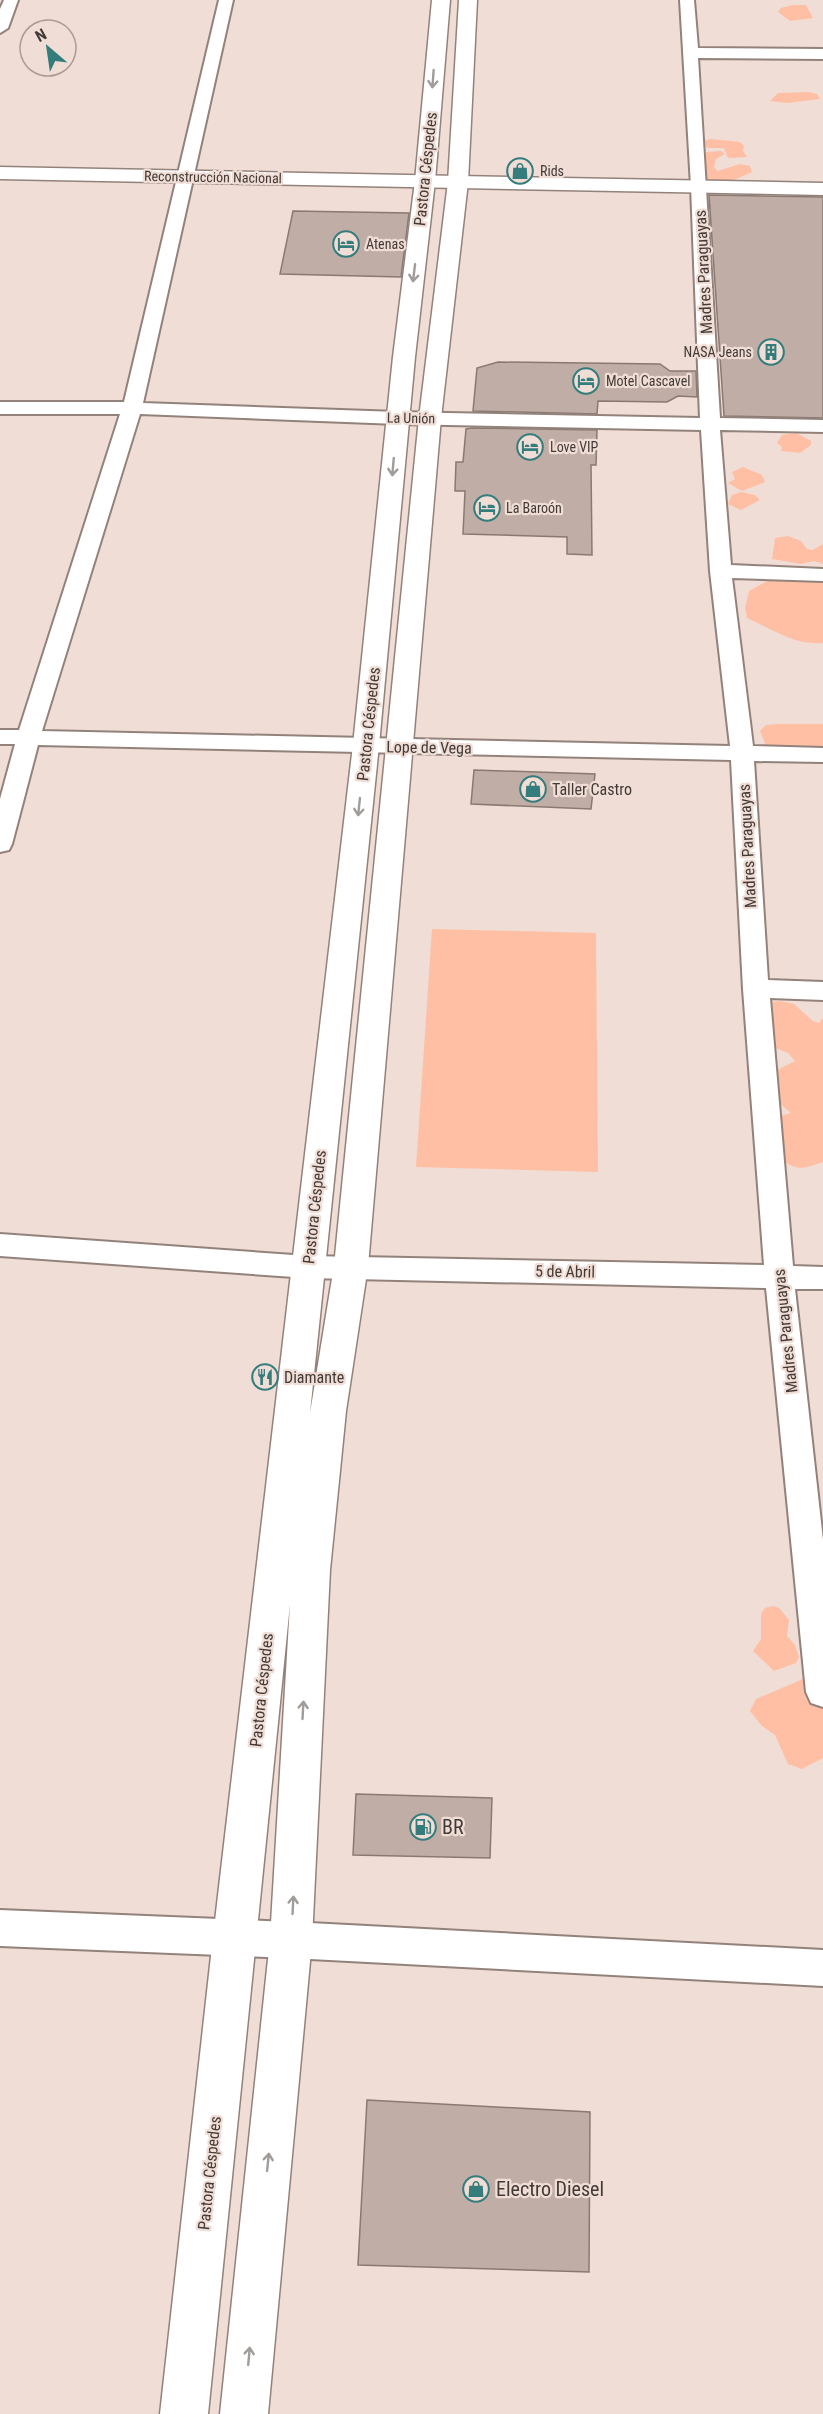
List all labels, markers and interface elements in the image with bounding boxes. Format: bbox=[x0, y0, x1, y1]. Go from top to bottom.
north arrow bbox=[18, 18, 78, 78]
text: N bbox=[32, 25, 50, 46]
one-way arrow bbox=[427, 69, 438, 89]
street label: Pastora Céspedes bbox=[410, 111, 441, 227]
shop icon: Rids bbox=[505, 156, 535, 186]
place label: Rids bbox=[540, 163, 564, 179]
street label: Reconstrucción Nacional bbox=[144, 168, 282, 186]
street label: Madres Paraguayas bbox=[691, 209, 716, 335]
hotel icon: Atenas bbox=[331, 229, 361, 259]
place label: Atenas bbox=[366, 236, 405, 252]
one-way arrow bbox=[408, 263, 419, 283]
building icon: NASA Jeans bbox=[756, 337, 786, 367]
place label: NASA Jeans bbox=[683, 344, 752, 360]
hotel icon: Motel Cascavel bbox=[571, 366, 601, 396]
place label: Motel Cascavel bbox=[606, 373, 691, 389]
street label: La Unión bbox=[387, 410, 435, 426]
hotel icon: Love VIP bbox=[515, 432, 545, 462]
place label: Love VIP bbox=[550, 439, 599, 455]
one-way arrow bbox=[387, 457, 398, 476]
hotel icon: La Baroón bbox=[472, 493, 502, 523]
place label: La Baroón bbox=[506, 500, 562, 516]
street label: Pastora Céspedes bbox=[353, 666, 384, 782]
street label: Lope de Vega bbox=[386, 737, 472, 758]
shop icon: Taller Castro bbox=[518, 774, 548, 804]
place label: Taller Castro bbox=[552, 780, 632, 799]
street label: Madres Paraguayas bbox=[735, 783, 760, 909]
one-way arrow bbox=[353, 797, 364, 817]
street label: Pastora Céspedes bbox=[299, 1149, 330, 1265]
street label: 5 de Abril bbox=[535, 1261, 595, 1282]
street label: Madres Paraguayas bbox=[770, 1268, 801, 1394]
restaurant icon: Diamante bbox=[250, 1362, 280, 1392]
place label: Diamante bbox=[284, 1368, 344, 1387]
street label: Pastora Céspedes bbox=[246, 1632, 277, 1748]
one-way arrow bbox=[298, 1701, 309, 1721]
fuel station icon: BR bbox=[408, 1812, 438, 1842]
place label: BR bbox=[442, 1815, 464, 1839]
one-way arrow bbox=[288, 1895, 299, 1915]
street label: Pastora Céspedes bbox=[194, 2115, 225, 2231]
one-way arrow bbox=[263, 2152, 274, 2172]
shop icon: Electro Diesel bbox=[461, 2174, 491, 2204]
place label: Electro Diesel bbox=[496, 2177, 604, 2201]
one-way arrow bbox=[244, 2346, 255, 2366]

